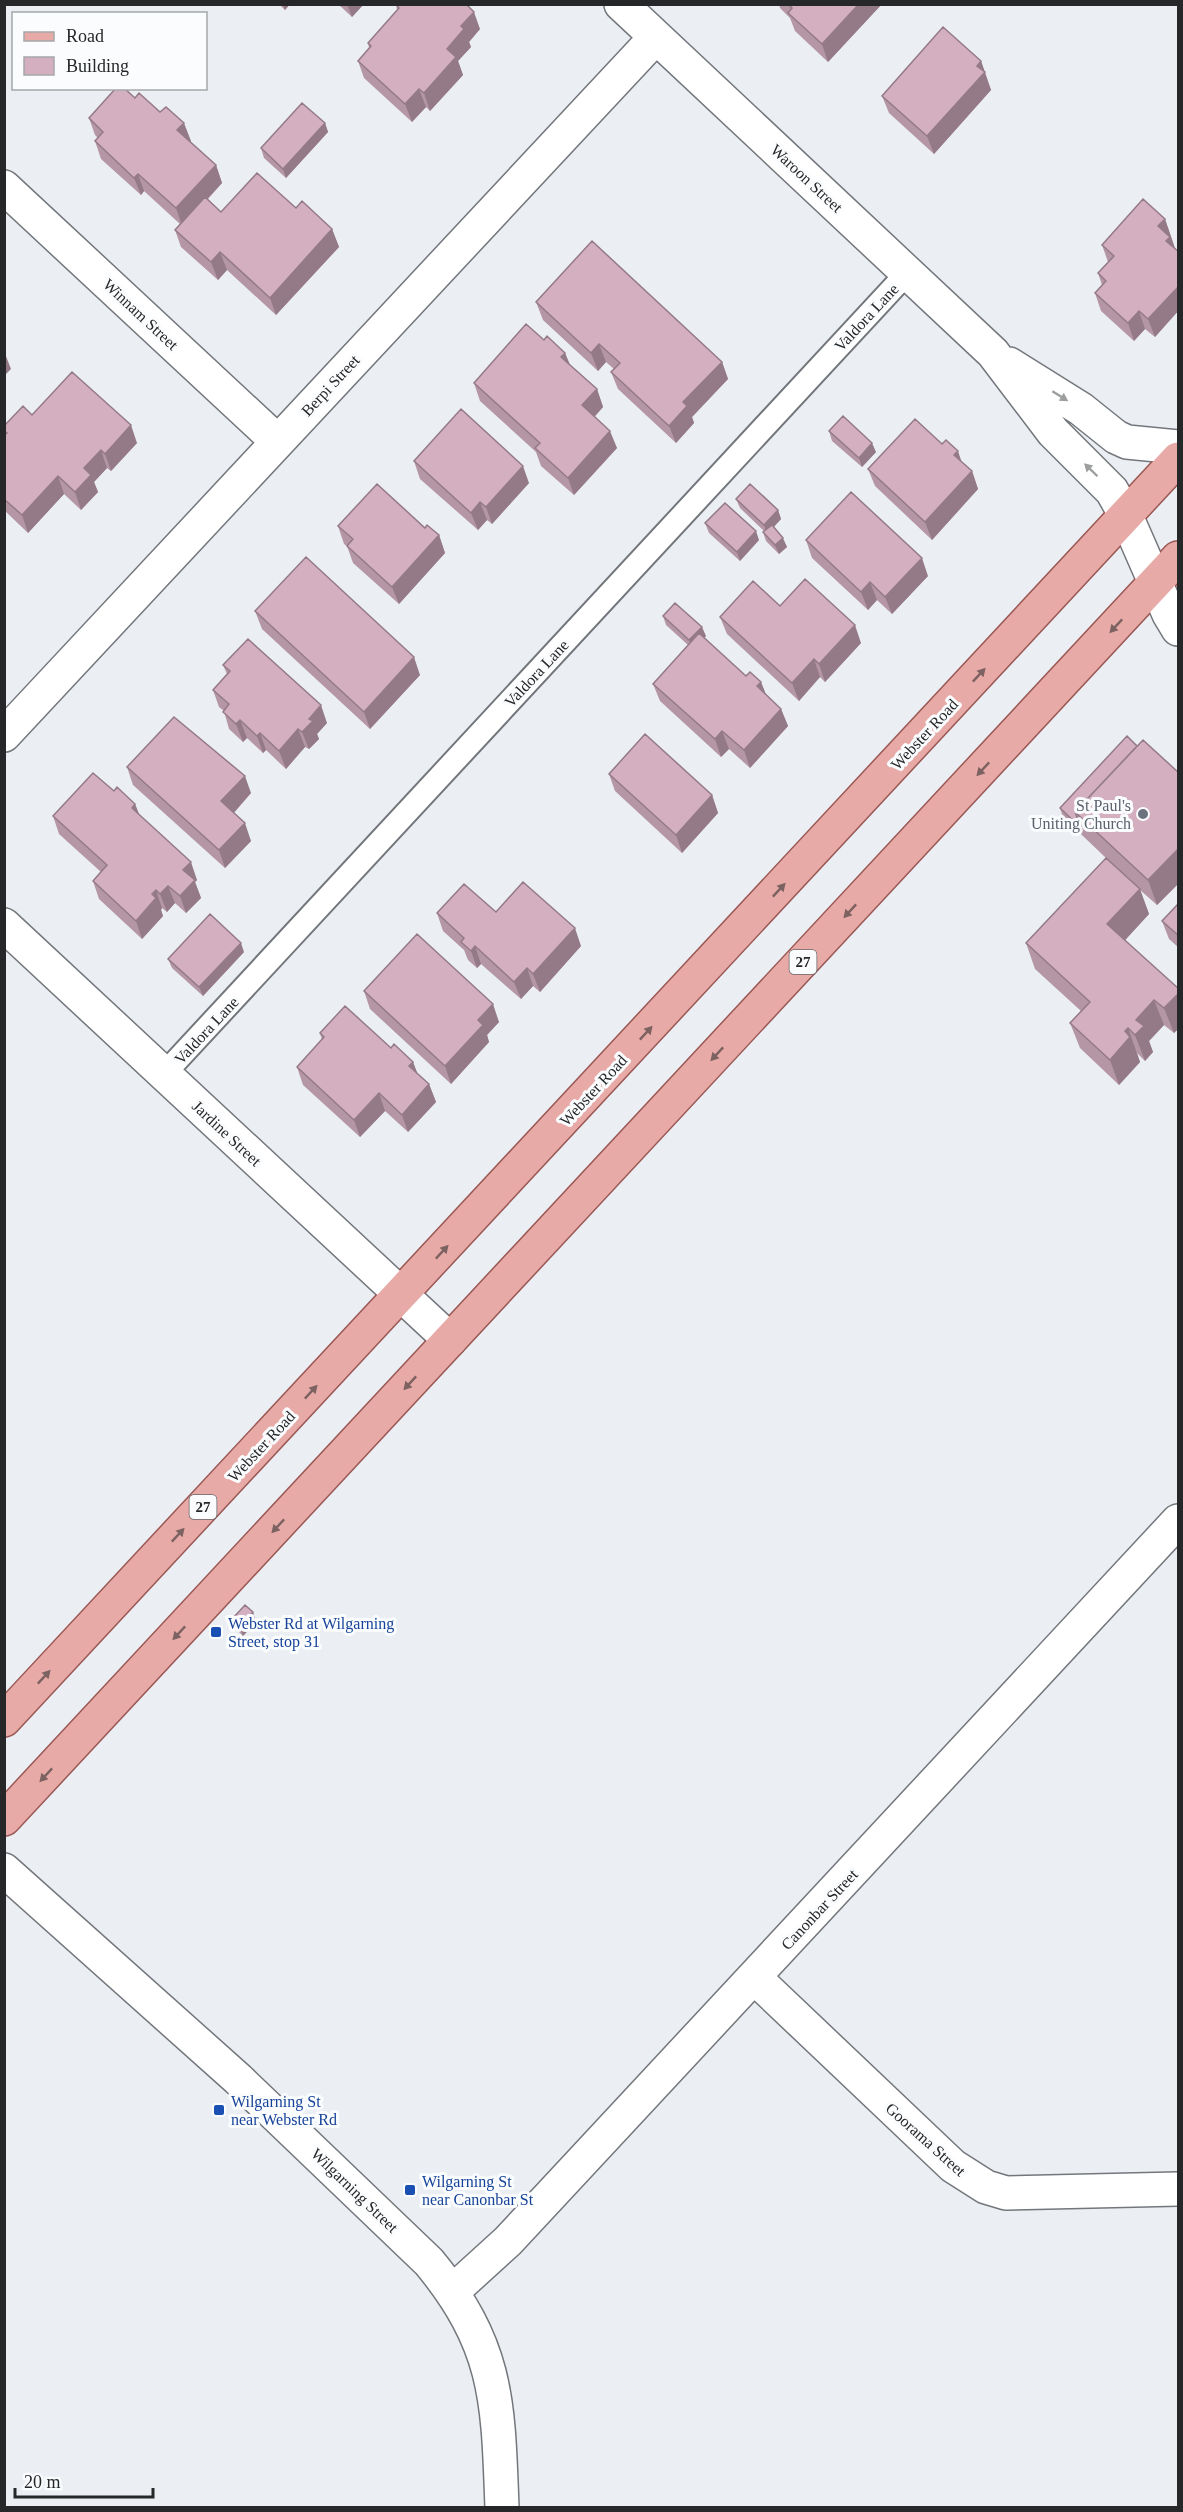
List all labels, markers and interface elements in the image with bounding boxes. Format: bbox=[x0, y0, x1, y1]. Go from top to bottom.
legend bbox=[12, 12, 207, 90]
text: Road bbox=[66, 26, 104, 46]
text: Building bbox=[66, 56, 129, 76]
street label: Waroon Street bbox=[767, 141, 846, 216]
street label: Winnam Street bbox=[100, 275, 182, 354]
street label: Valdora Lane bbox=[831, 280, 902, 354]
street label: Berpi Street bbox=[298, 351, 364, 420]
one-way arrow bbox=[1052, 390, 1068, 401]
one-way arrow bbox=[1084, 463, 1099, 477]
one-way arrow bbox=[1109, 619, 1123, 634]
street label: Valdora Lane bbox=[501, 636, 572, 710]
one-way arrow bbox=[972, 668, 985, 683]
street label: Webster Road bbox=[888, 696, 961, 773]
one-way arrow bbox=[976, 761, 990, 776]
place label: St Paul's Uniting Church bbox=[1031, 797, 1131, 833]
marker: St Paul's Uniting Church bbox=[1136, 807, 1150, 821]
one-way arrow bbox=[772, 882, 786, 897]
one-way arrow bbox=[843, 904, 857, 919]
road number: 27 bbox=[790, 950, 816, 974]
street label: Valdora Lane bbox=[171, 993, 242, 1067]
one-way arrow bbox=[639, 1025, 653, 1040]
one-way arrow bbox=[711, 1046, 724, 1061]
street label: Webster Road bbox=[557, 1052, 630, 1129]
street label: Jardine Street bbox=[189, 1097, 265, 1170]
one-way arrow bbox=[435, 1245, 449, 1260]
one-way arrow bbox=[404, 1375, 417, 1390]
one-way arrow bbox=[304, 1385, 318, 1400]
street label: Webster Road bbox=[225, 1408, 298, 1485]
road number: 27 bbox=[190, 1495, 216, 1519]
one-way arrow bbox=[271, 1519, 285, 1534]
one-way arrow bbox=[171, 1527, 185, 1542]
place label: Webster Rd at Wilgarning Street, stop 31 bbox=[228, 1615, 394, 1651]
one-way arrow bbox=[173, 1625, 187, 1639]
marker: Webster Rd at Wilgarning Street, stop 31 bbox=[209, 1625, 223, 1639]
one-way arrow bbox=[37, 1670, 51, 1684]
one-way arrow bbox=[40, 1767, 53, 1782]
street label: Canonbar Street bbox=[778, 1865, 861, 1953]
place label: Wilgarning St near Webster Rd bbox=[231, 2093, 337, 2128]
street label: Goorama Street bbox=[883, 2099, 969, 2180]
marker: Wilgarning St near Webster Rd bbox=[212, 2103, 226, 2117]
street label: Wilgarning Street bbox=[307, 2145, 402, 2237]
place label: Wilgarning St near Canonbar St bbox=[422, 2173, 534, 2208]
marker: Wilgarning St near Canonbar St bbox=[403, 2183, 417, 2197]
scale bar bbox=[15, 2461, 153, 2499]
text: 20 m bbox=[24, 2472, 61, 2492]

